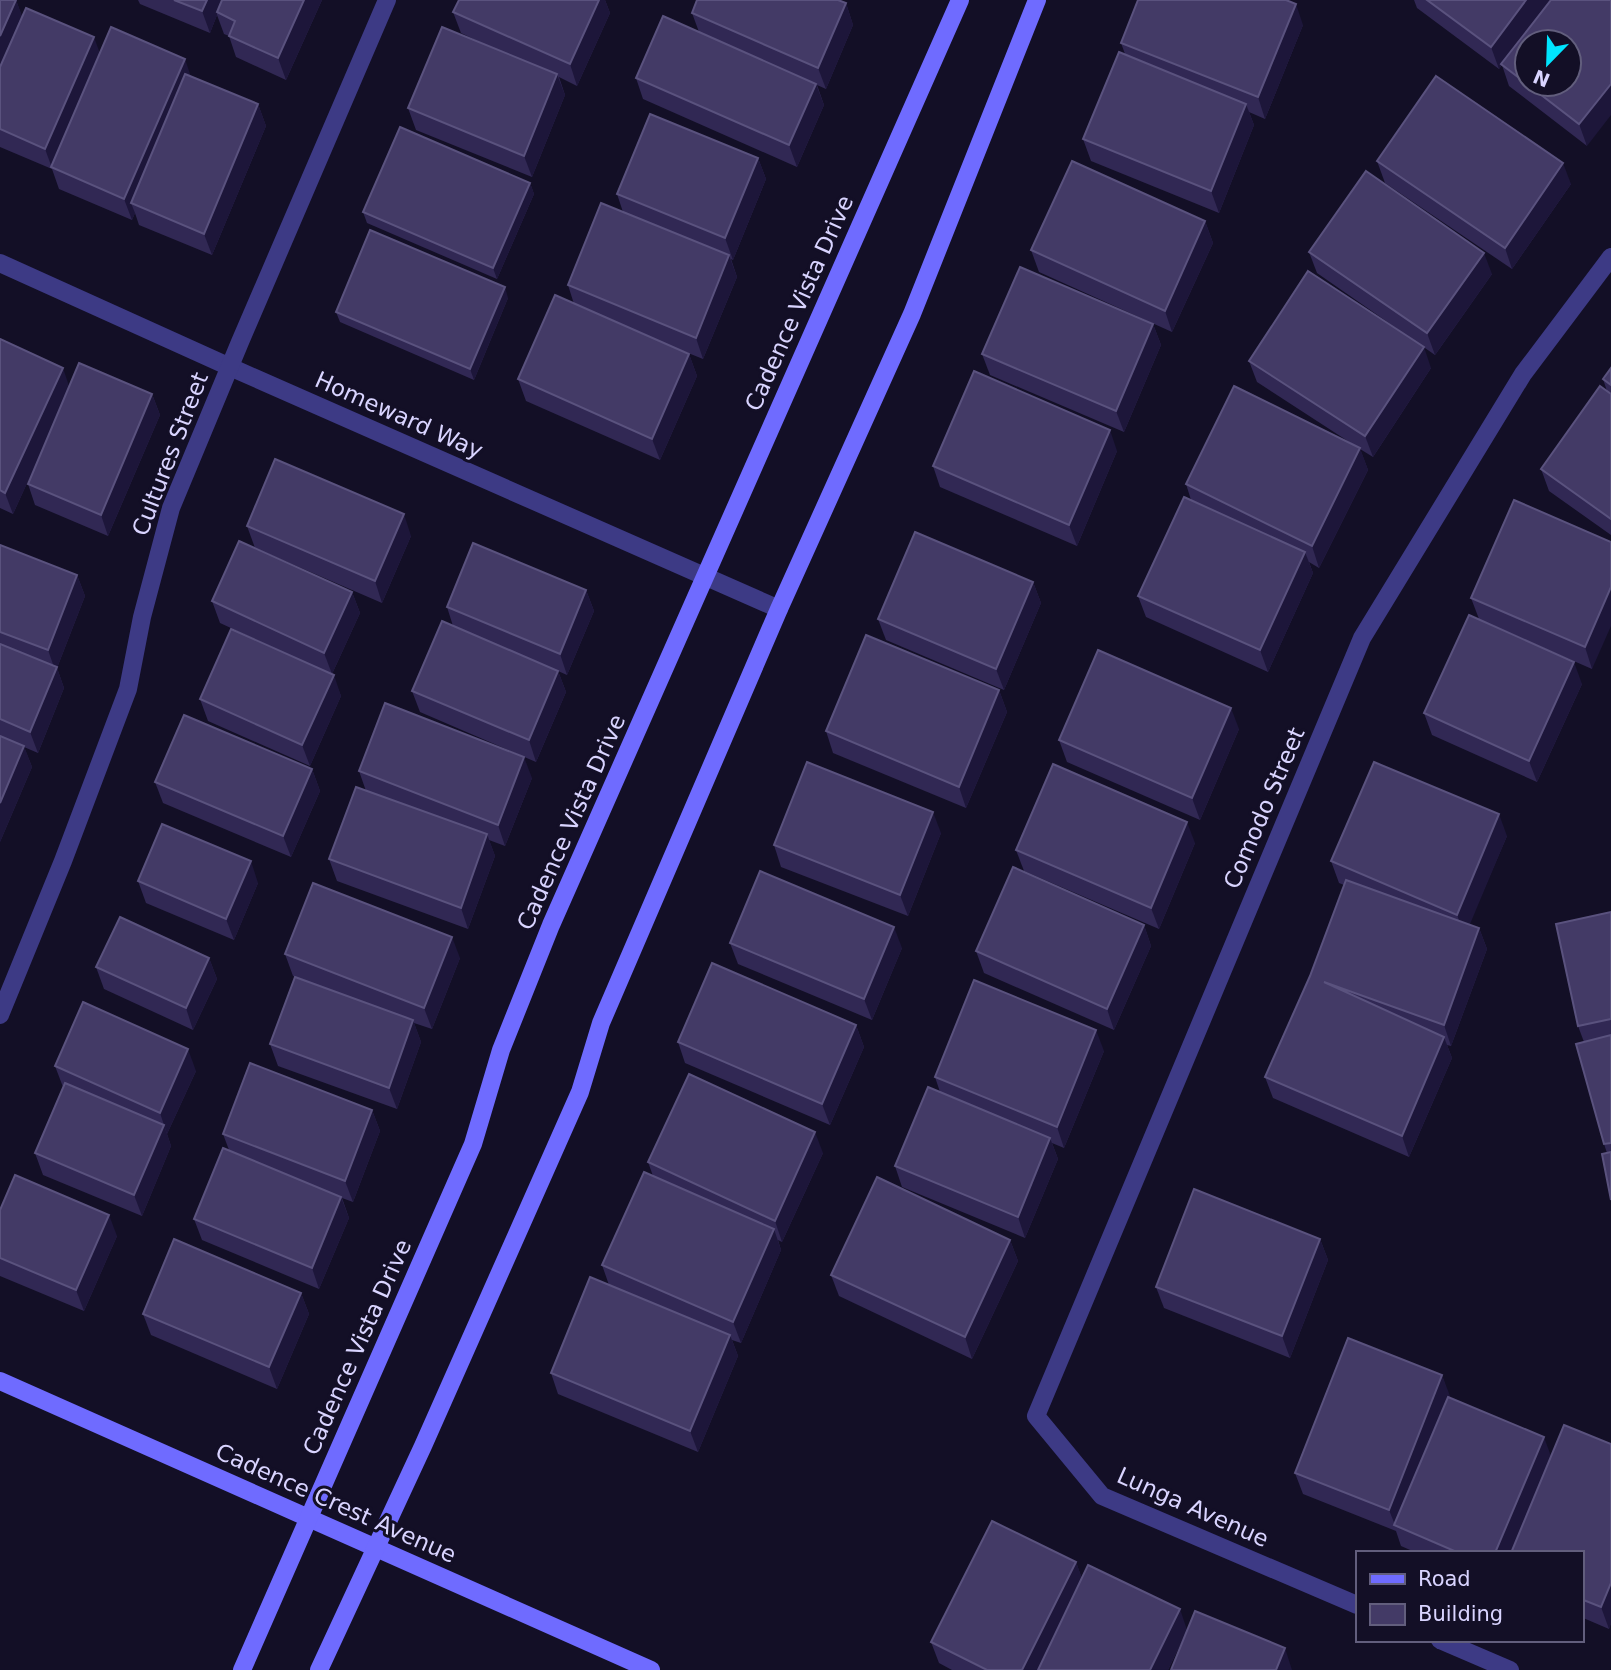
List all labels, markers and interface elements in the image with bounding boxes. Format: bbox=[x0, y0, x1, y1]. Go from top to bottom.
north arrow bbox=[1513, 28, 1583, 98]
text: N bbox=[1530, 65, 1553, 92]
street label: Cadence Vista Drive bbox=[740, 191, 858, 415]
street label: Homeward Way bbox=[311, 366, 487, 464]
street label: Cultures Street bbox=[127, 369, 213, 539]
street label: Cadence Vista Drive bbox=[512, 710, 630, 934]
street label: Comodo Street bbox=[1218, 724, 1310, 892]
street label: Cadence Vista Drive bbox=[298, 1235, 416, 1459]
street label: Cadence Crest Avenue bbox=[212, 1438, 460, 1568]
street label: Lunga Avenue bbox=[1113, 1462, 1273, 1552]
legend bbox=[1356, 1551, 1583, 1642]
text: Road bbox=[1418, 1567, 1471, 1591]
text: Building bbox=[1418, 1602, 1503, 1626]

